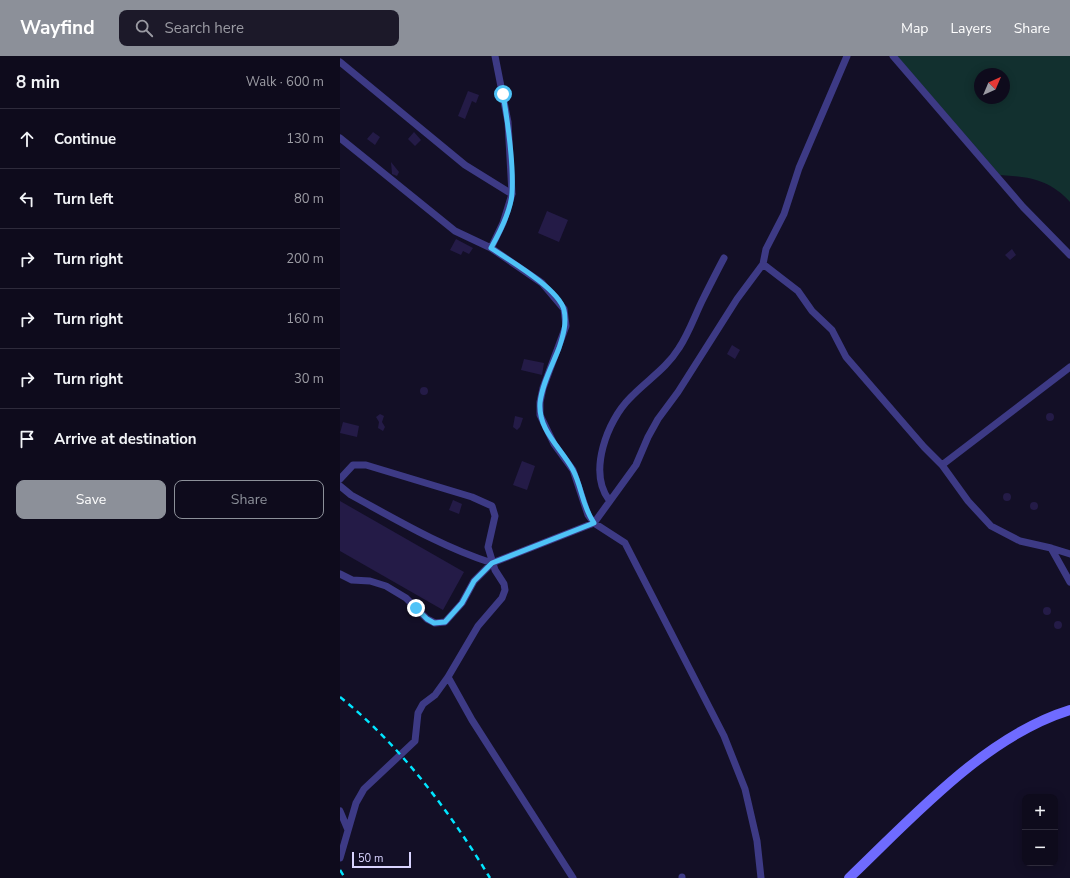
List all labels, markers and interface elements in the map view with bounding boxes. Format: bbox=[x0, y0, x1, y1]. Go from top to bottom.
search box bbox=[119, 10, 399, 46]
text: Wayfind bbox=[20, 15, 95, 41]
icon: search bbox=[133, 17, 155, 39]
text: Search here bbox=[165, 18, 244, 38]
text: Map bbox=[901, 19, 928, 38]
text: Layers bbox=[950, 19, 992, 38]
text: Share bbox=[1014, 19, 1050, 38]
north arrow bbox=[974, 68, 1010, 104]
text: 8 min bbox=[16, 71, 60, 94]
text: Walk · 600 m bbox=[246, 73, 324, 91]
route start bbox=[494, 85, 512, 103]
icon: ahead bbox=[16, 128, 38, 150]
text: Continue bbox=[54, 129, 116, 149]
text: 130 m bbox=[286, 130, 324, 148]
icon: left bbox=[16, 188, 38, 210]
text: Turn left bbox=[54, 189, 113, 209]
text: 80 m bbox=[294, 190, 324, 208]
icon: right bbox=[16, 248, 38, 270]
text: Turn right bbox=[54, 249, 123, 269]
text: 200 m bbox=[286, 250, 324, 268]
icon: right bbox=[16, 308, 38, 330]
text: Turn right bbox=[54, 309, 123, 329]
text: 160 m bbox=[286, 310, 324, 328]
icon: right bbox=[16, 368, 38, 390]
text: Turn right bbox=[54, 369, 123, 389]
text: 30 m bbox=[294, 370, 324, 388]
icon: arrive bbox=[16, 428, 38, 450]
text: Arrive at destination bbox=[54, 429, 197, 449]
button: Save bbox=[16, 480, 166, 519]
button: Share bbox=[174, 480, 324, 519]
route end bbox=[407, 599, 425, 617]
map controls bbox=[1022, 794, 1058, 866]
button: + bbox=[1022, 794, 1058, 830]
button: − bbox=[1022, 830, 1058, 866]
scale bar bbox=[352, 850, 411, 869]
text: 50 m bbox=[358, 851, 383, 866]

